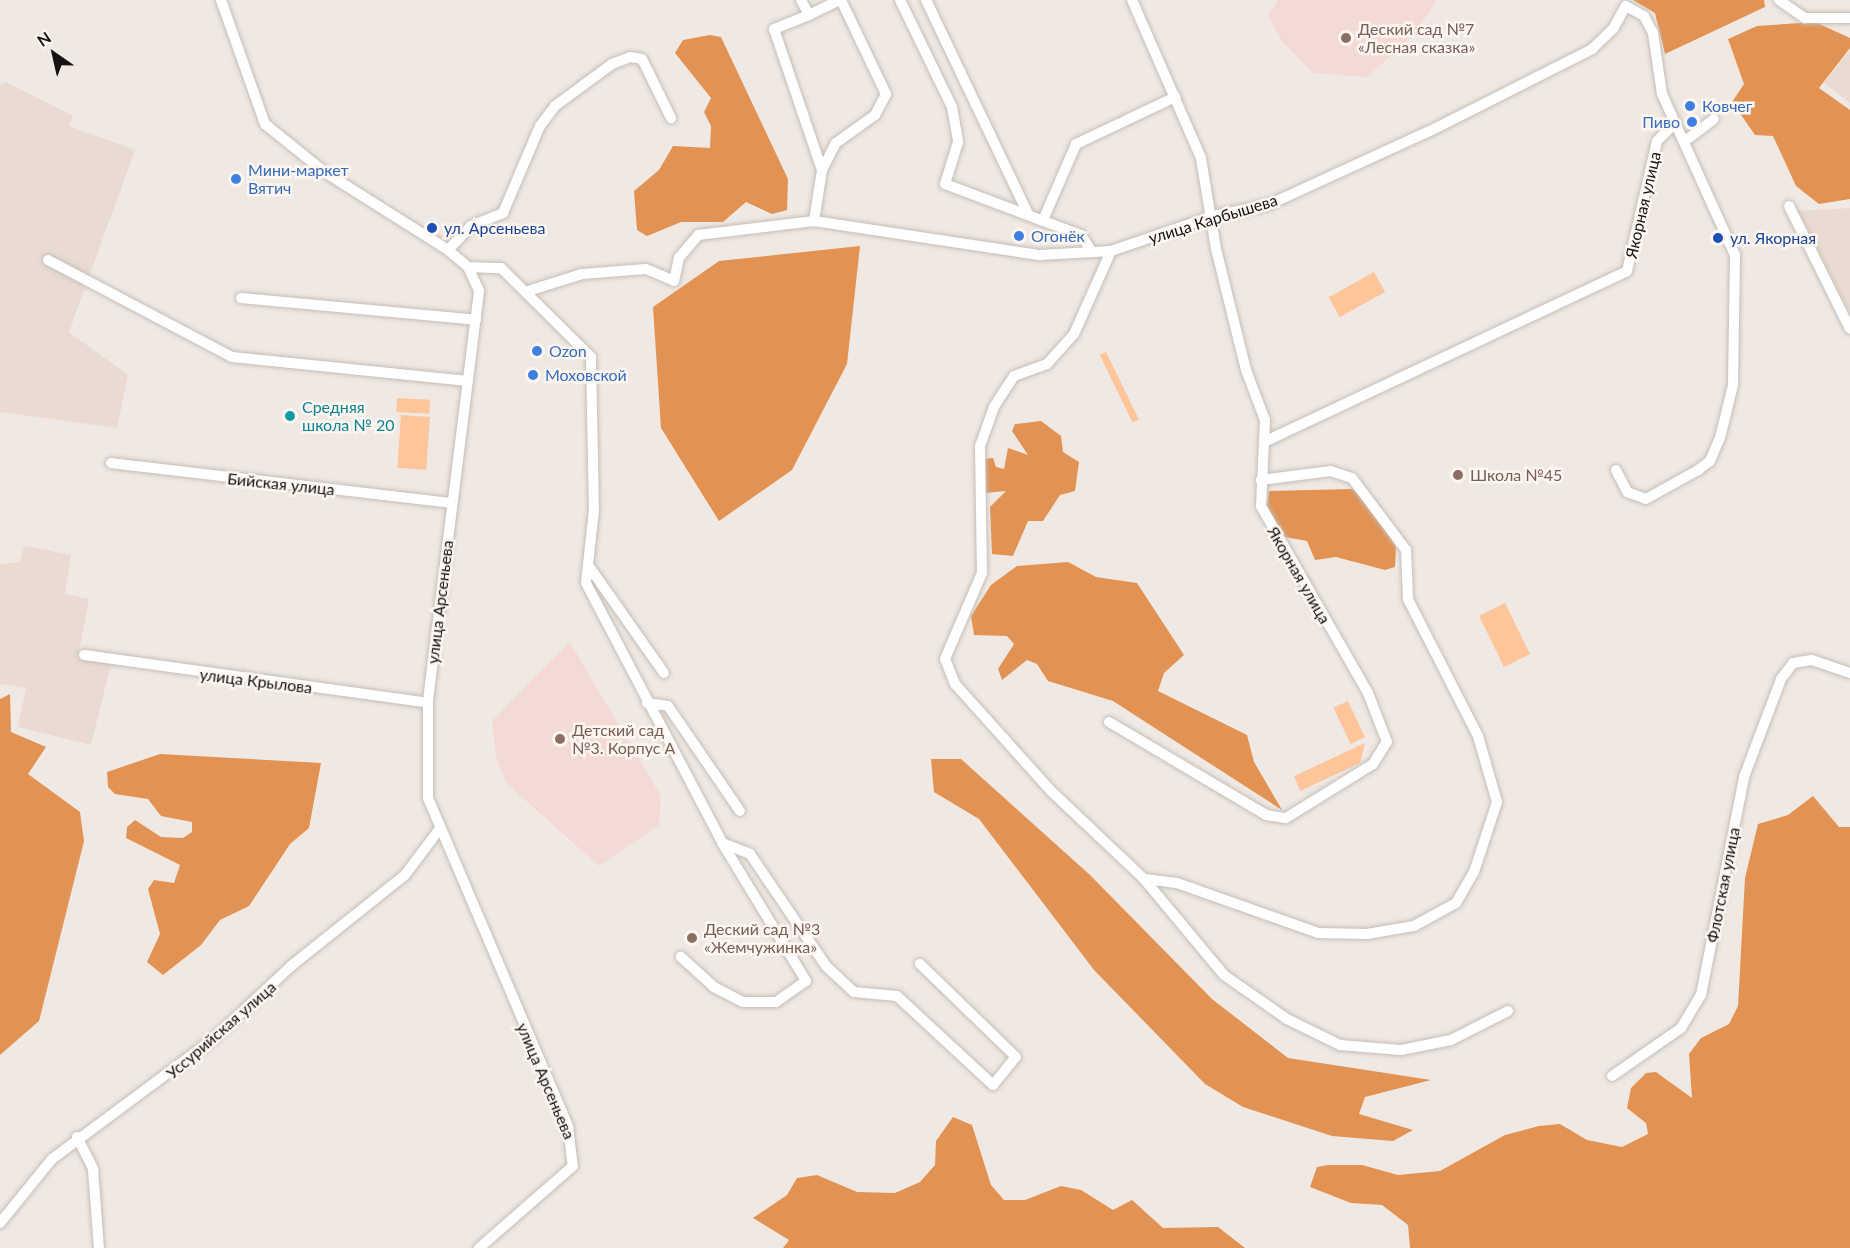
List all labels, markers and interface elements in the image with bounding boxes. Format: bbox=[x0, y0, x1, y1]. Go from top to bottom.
place label: Деский сад №7 «Лесная сказка» bbox=[1358, 19, 1475, 57]
north arrow bbox=[24, 24, 84, 84]
text: N bbox=[33, 27, 54, 50]
marker: Деский сад №7 «Лесная сказка» bbox=[1339, 31, 1353, 45]
place label: Ковчег bbox=[1702, 96, 1752, 116]
marker: Ковчег bbox=[1683, 99, 1697, 113]
place label: Пиво bbox=[1642, 112, 1680, 132]
marker: Пиво bbox=[1685, 115, 1699, 129]
street label: Якорная улица bbox=[1621, 150, 1665, 260]
place label: Мини-маркет Вятич bbox=[248, 160, 349, 198]
marker: Мини-маркет Вятич bbox=[229, 172, 243, 186]
street label: улица Карбышева bbox=[1146, 190, 1280, 248]
place label: ул. Арсеньева bbox=[444, 218, 545, 238]
marker: ул. Арсеньева bbox=[425, 221, 439, 235]
place label: Огонёк bbox=[1031, 226, 1085, 246]
place label: ул. Якорная bbox=[1730, 228, 1816, 248]
marker: Огонёк bbox=[1012, 229, 1026, 243]
marker: ул. Якорная bbox=[1711, 231, 1725, 245]
place label: Ozon bbox=[549, 341, 587, 361]
marker: Ozon bbox=[530, 344, 544, 358]
place label: Моховской bbox=[545, 365, 627, 385]
marker: Моховской bbox=[526, 368, 540, 382]
place label: Средняя школа № 20 bbox=[302, 397, 395, 435]
marker: Средняя школа № 20 bbox=[283, 409, 297, 423]
place label: Школа №45 bbox=[1470, 465, 1562, 485]
marker: Школа №45 bbox=[1451, 468, 1465, 482]
street label: Бийская улица bbox=[226, 469, 336, 499]
street label: Якорная улица bbox=[1263, 523, 1335, 627]
street label: улица Арсеньева bbox=[423, 539, 457, 665]
street label: улица Крылова bbox=[199, 665, 313, 697]
place label: Детский сад №3. Корпус А bbox=[572, 720, 675, 758]
marker: Детский сад №3. Корпус А bbox=[553, 732, 567, 746]
street label: Флотская улица bbox=[1702, 826, 1744, 944]
place label: Деский сад №3 «Жемчужинка» bbox=[704, 919, 820, 957]
marker: Деский сад №3 «Жемчужинка» bbox=[685, 931, 699, 945]
street label: Уссурийская улица bbox=[162, 977, 280, 1083]
street label: улица Арсеньева bbox=[513, 1020, 579, 1142]

